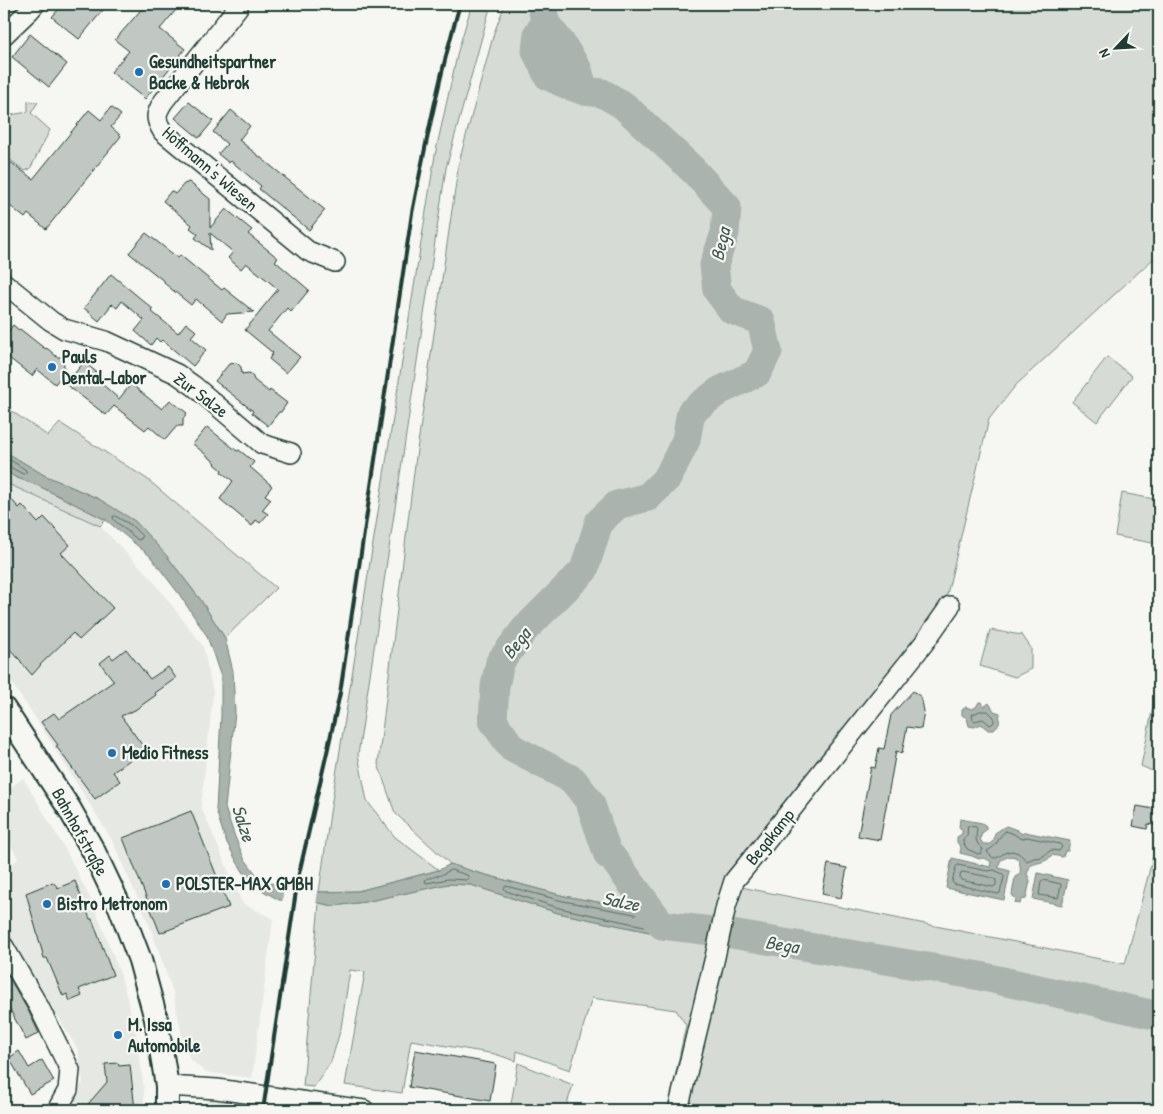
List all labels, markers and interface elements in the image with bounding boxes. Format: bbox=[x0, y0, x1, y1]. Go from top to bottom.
north arrow bbox=[1090, 22, 1140, 72]
text: N bbox=[1093, 46, 1114, 61]
place label: Gesundheitspartner Backe & Hebrok bbox=[149, 49, 276, 95]
marker: Gesundheitspartner Backe & Hebrok bbox=[133, 66, 145, 78]
street label: Hoffmann's Wiesen bbox=[157, 120, 264, 217]
water label: Bega bbox=[704, 222, 737, 263]
place label: Pauls Dental-Labor bbox=[62, 344, 147, 390]
marker: Pauls Dental-Labor bbox=[46, 361, 58, 373]
street label: Zur Salze bbox=[169, 366, 234, 423]
water label: Bega bbox=[496, 620, 538, 664]
place label: Medio Fitness bbox=[122, 740, 209, 765]
marker: Medio Fitness bbox=[106, 747, 118, 759]
street label: Bahnhofstraße bbox=[46, 783, 115, 880]
water label: Salze bbox=[226, 801, 263, 846]
street label: Begakamp bbox=[739, 803, 800, 870]
place label: POLSTER-MAX GMBH bbox=[176, 871, 313, 896]
marker: POLSTER-MAX GMBH bbox=[160, 878, 172, 890]
water label: Salze bbox=[600, 885, 643, 918]
place label: Bistro Metronom bbox=[57, 891, 167, 916]
marker: Bistro Metronom bbox=[41, 898, 53, 910]
water label: Bega bbox=[764, 929, 803, 960]
place label: M. Issa Automobile bbox=[128, 1012, 201, 1058]
marker: M. Issa Automobile bbox=[112, 1029, 124, 1041]

